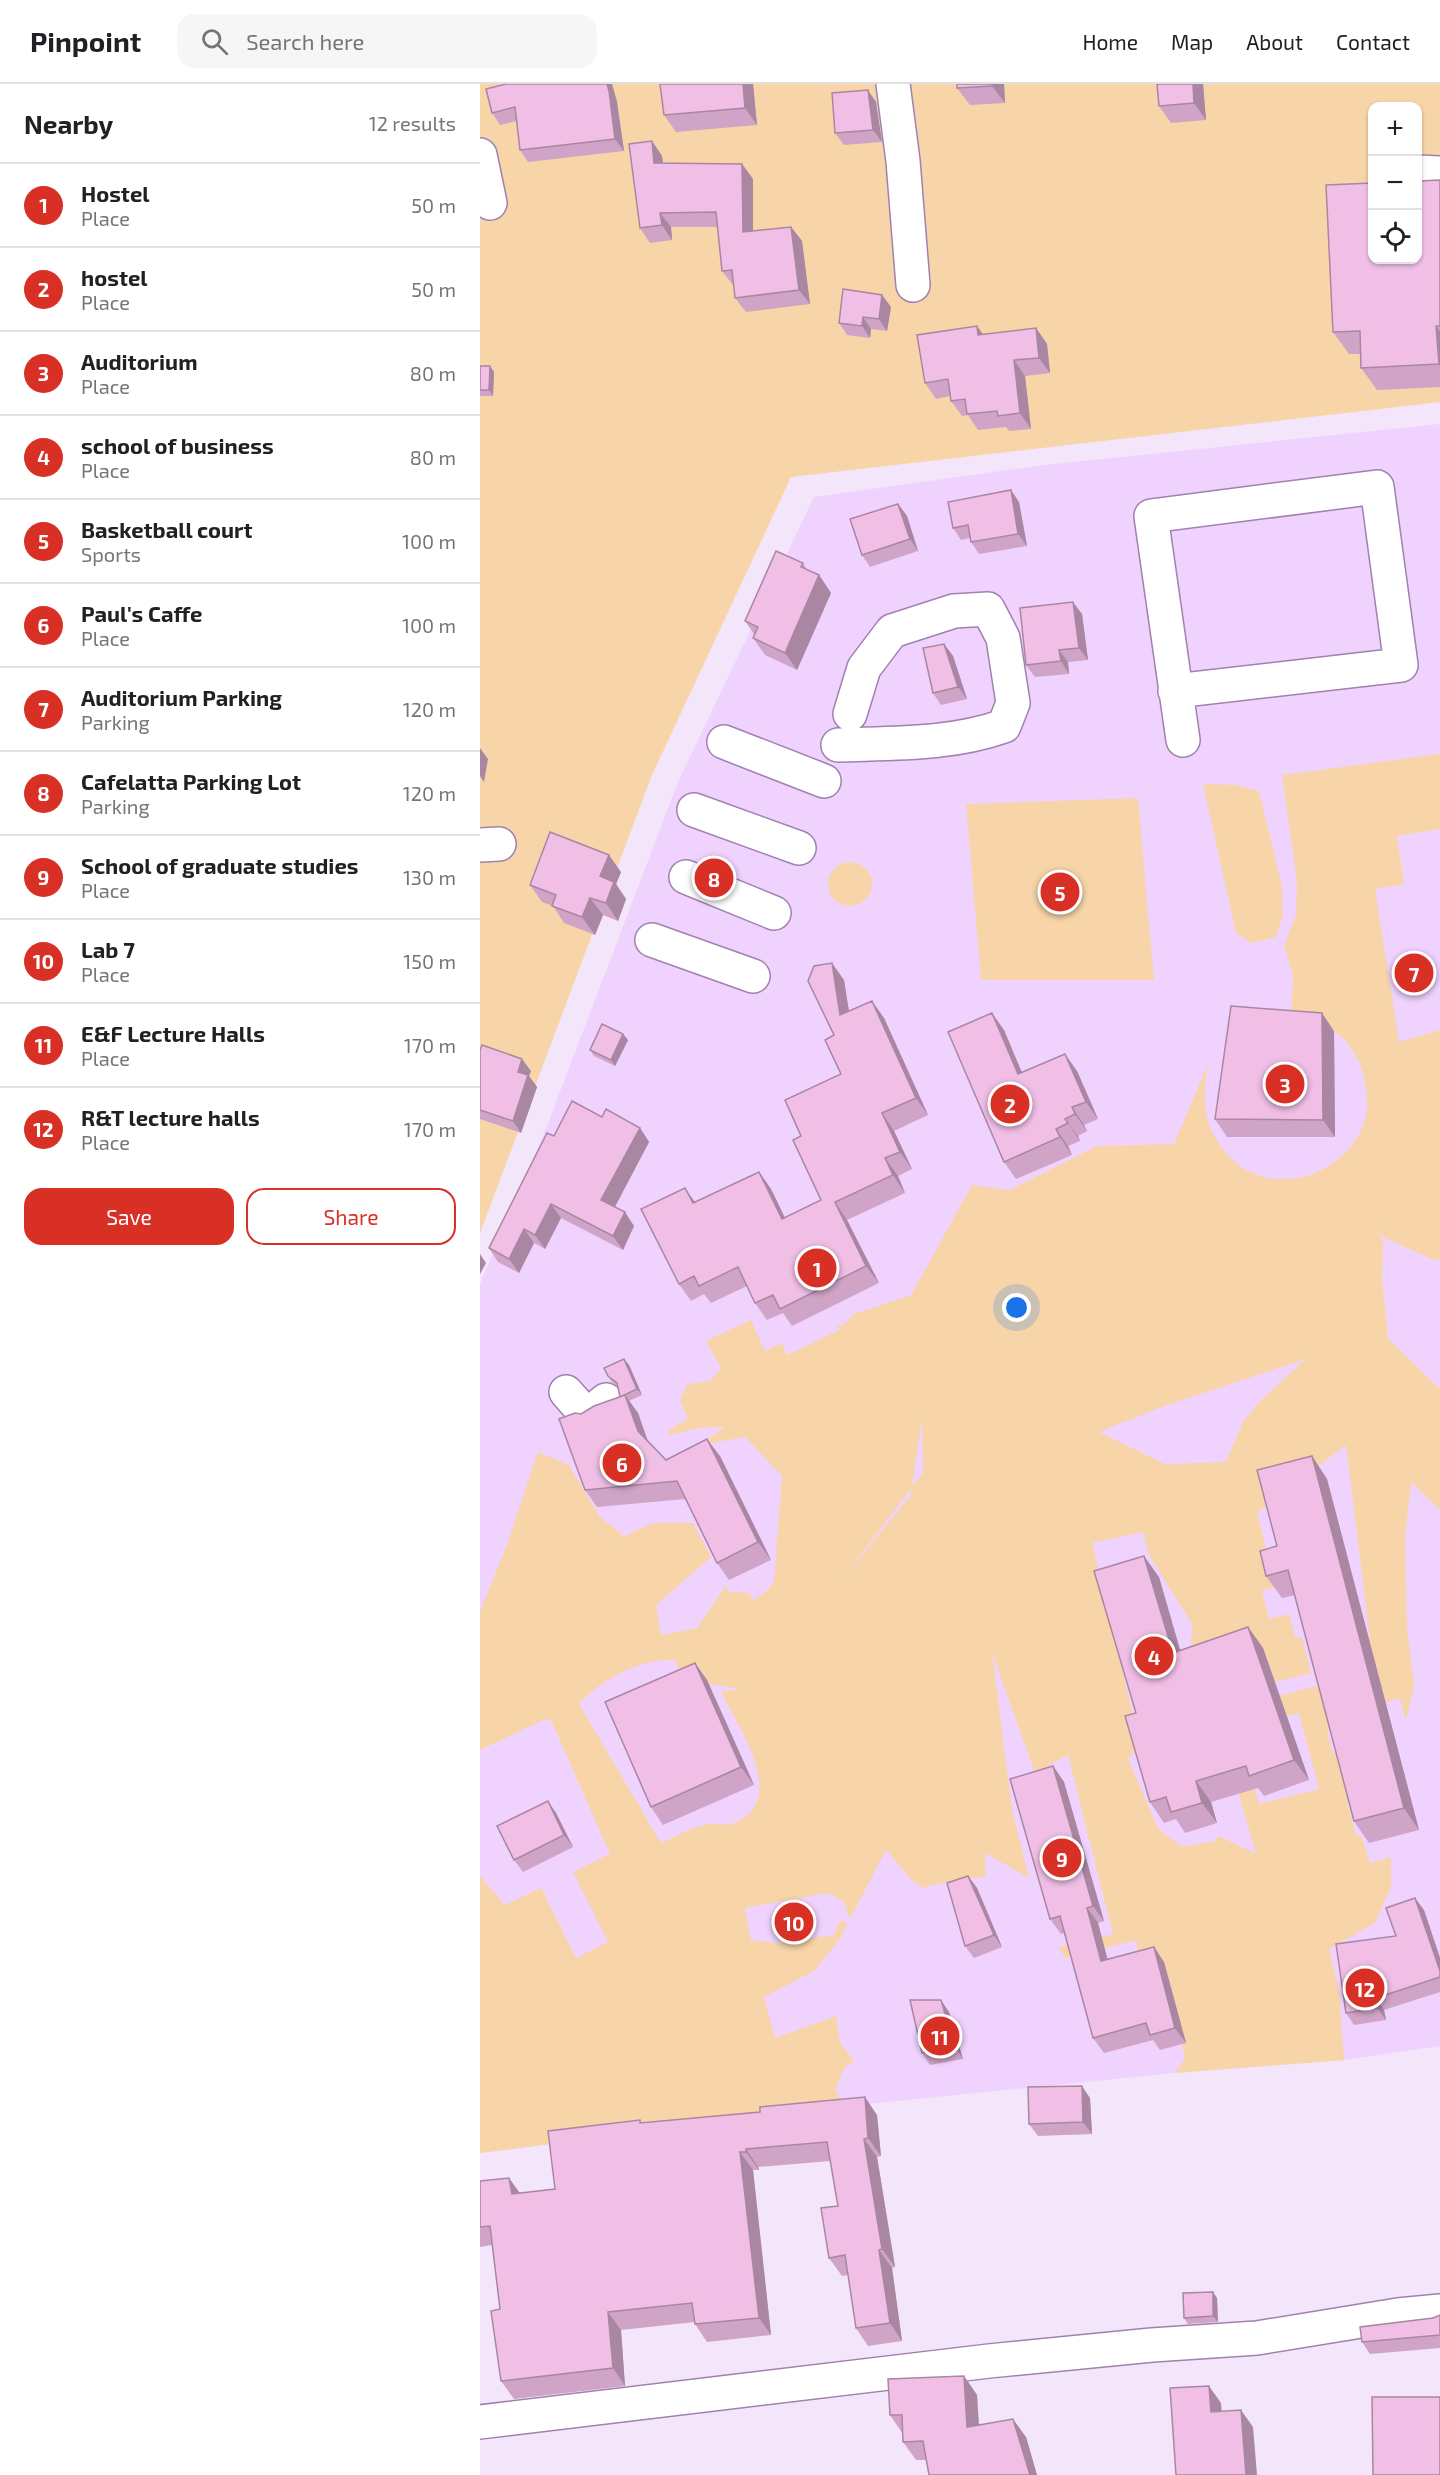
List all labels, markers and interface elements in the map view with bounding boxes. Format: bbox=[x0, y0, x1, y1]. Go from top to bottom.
search box bbox=[177, 14, 597, 68]
text: Pinpoint bbox=[30, 24, 141, 58]
icon: search bbox=[198, 25, 231, 58]
text: Search here bbox=[246, 28, 364, 54]
text: Home bbox=[1082, 29, 1138, 54]
text: Map bbox=[1171, 29, 1213, 54]
text: About bbox=[1246, 29, 1303, 54]
text: Contact bbox=[1336, 29, 1410, 54]
map controls bbox=[1368, 102, 1422, 264]
button: + bbox=[1368, 102, 1422, 156]
text: Nearby bbox=[24, 108, 113, 139]
text: 12 results bbox=[369, 111, 456, 135]
button: − bbox=[1368, 156, 1422, 210]
text: Hostel bbox=[81, 180, 150, 206]
text: 1 bbox=[39, 193, 48, 217]
text: 50 m bbox=[411, 193, 456, 217]
text: Place bbox=[81, 206, 130, 230]
button: locate bbox=[1368, 210, 1422, 264]
text: hostel bbox=[81, 264, 148, 290]
text: 2 bbox=[38, 277, 49, 301]
text: 50 m bbox=[411, 277, 456, 301]
text: Place bbox=[81, 290, 130, 314]
text: Auditorium bbox=[81, 348, 198, 374]
text: 3 bbox=[38, 361, 49, 385]
text: 80 m bbox=[410, 361, 456, 385]
text: Place bbox=[81, 374, 130, 398]
text: school of business bbox=[81, 432, 274, 458]
text: 4 bbox=[37, 445, 50, 469]
text: 80 m bbox=[410, 445, 456, 469]
text: Place bbox=[81, 458, 130, 482]
text: Basketball court bbox=[81, 516, 252, 542]
text: 5 bbox=[38, 529, 49, 553]
text: 100 m bbox=[402, 529, 456, 553]
text: Sports bbox=[81, 542, 141, 566]
text: Paul's Caffe bbox=[81, 600, 202, 626]
text: 6 bbox=[38, 613, 49, 637]
text: 100 m bbox=[402, 613, 456, 637]
text: Place bbox=[81, 626, 130, 650]
text: Auditorium Parking bbox=[81, 684, 282, 710]
text: 7 bbox=[38, 697, 49, 721]
text: 120 m bbox=[403, 697, 456, 721]
text: Parking bbox=[81, 710, 150, 734]
text: Cafelatta Parking Lot bbox=[81, 768, 301, 794]
text: 8 bbox=[37, 781, 50, 805]
text: 120 m bbox=[403, 781, 456, 805]
text: Parking bbox=[81, 794, 150, 818]
text: School of graduate studies bbox=[81, 852, 359, 878]
pin: 8 bbox=[694, 856, 734, 900]
text: 9 bbox=[38, 865, 49, 889]
text: 130 m bbox=[403, 865, 456, 889]
pin: 5 bbox=[1040, 870, 1080, 914]
text: Place bbox=[81, 878, 130, 902]
text: Lab 7 bbox=[81, 936, 135, 962]
text: 10 bbox=[33, 949, 54, 973]
text: 150 m bbox=[403, 949, 456, 973]
pin: 7 bbox=[1394, 950, 1434, 996]
text: Place bbox=[81, 962, 130, 986]
text: E&F Lecture Halls bbox=[81, 1020, 265, 1046]
text: 11 bbox=[35, 1033, 52, 1057]
text: 170 m bbox=[404, 1033, 456, 1057]
text: Place bbox=[81, 1046, 130, 1070]
pin: 3 bbox=[1266, 1062, 1304, 1106]
pin: 2 bbox=[990, 1082, 1030, 1126]
text: R&T lecture halls bbox=[81, 1104, 260, 1130]
text: 12 bbox=[33, 1117, 54, 1141]
text: 170 m bbox=[404, 1117, 456, 1141]
text: Place bbox=[81, 1130, 130, 1154]
button: Save bbox=[24, 1188, 234, 1245]
button: Share bbox=[246, 1188, 456, 1245]
pin: 1 bbox=[798, 1246, 836, 1290]
your location bbox=[1002, 1293, 1031, 1322]
pin: 6 bbox=[602, 1440, 642, 1486]
pin: 4 bbox=[1134, 1634, 1174, 1678]
pin: 9 bbox=[1042, 1836, 1082, 1880]
pin: 10 bbox=[774, 1900, 814, 1944]
pin: 12 bbox=[1346, 1966, 1384, 2010]
pin: 11 bbox=[920, 2014, 960, 2058]

